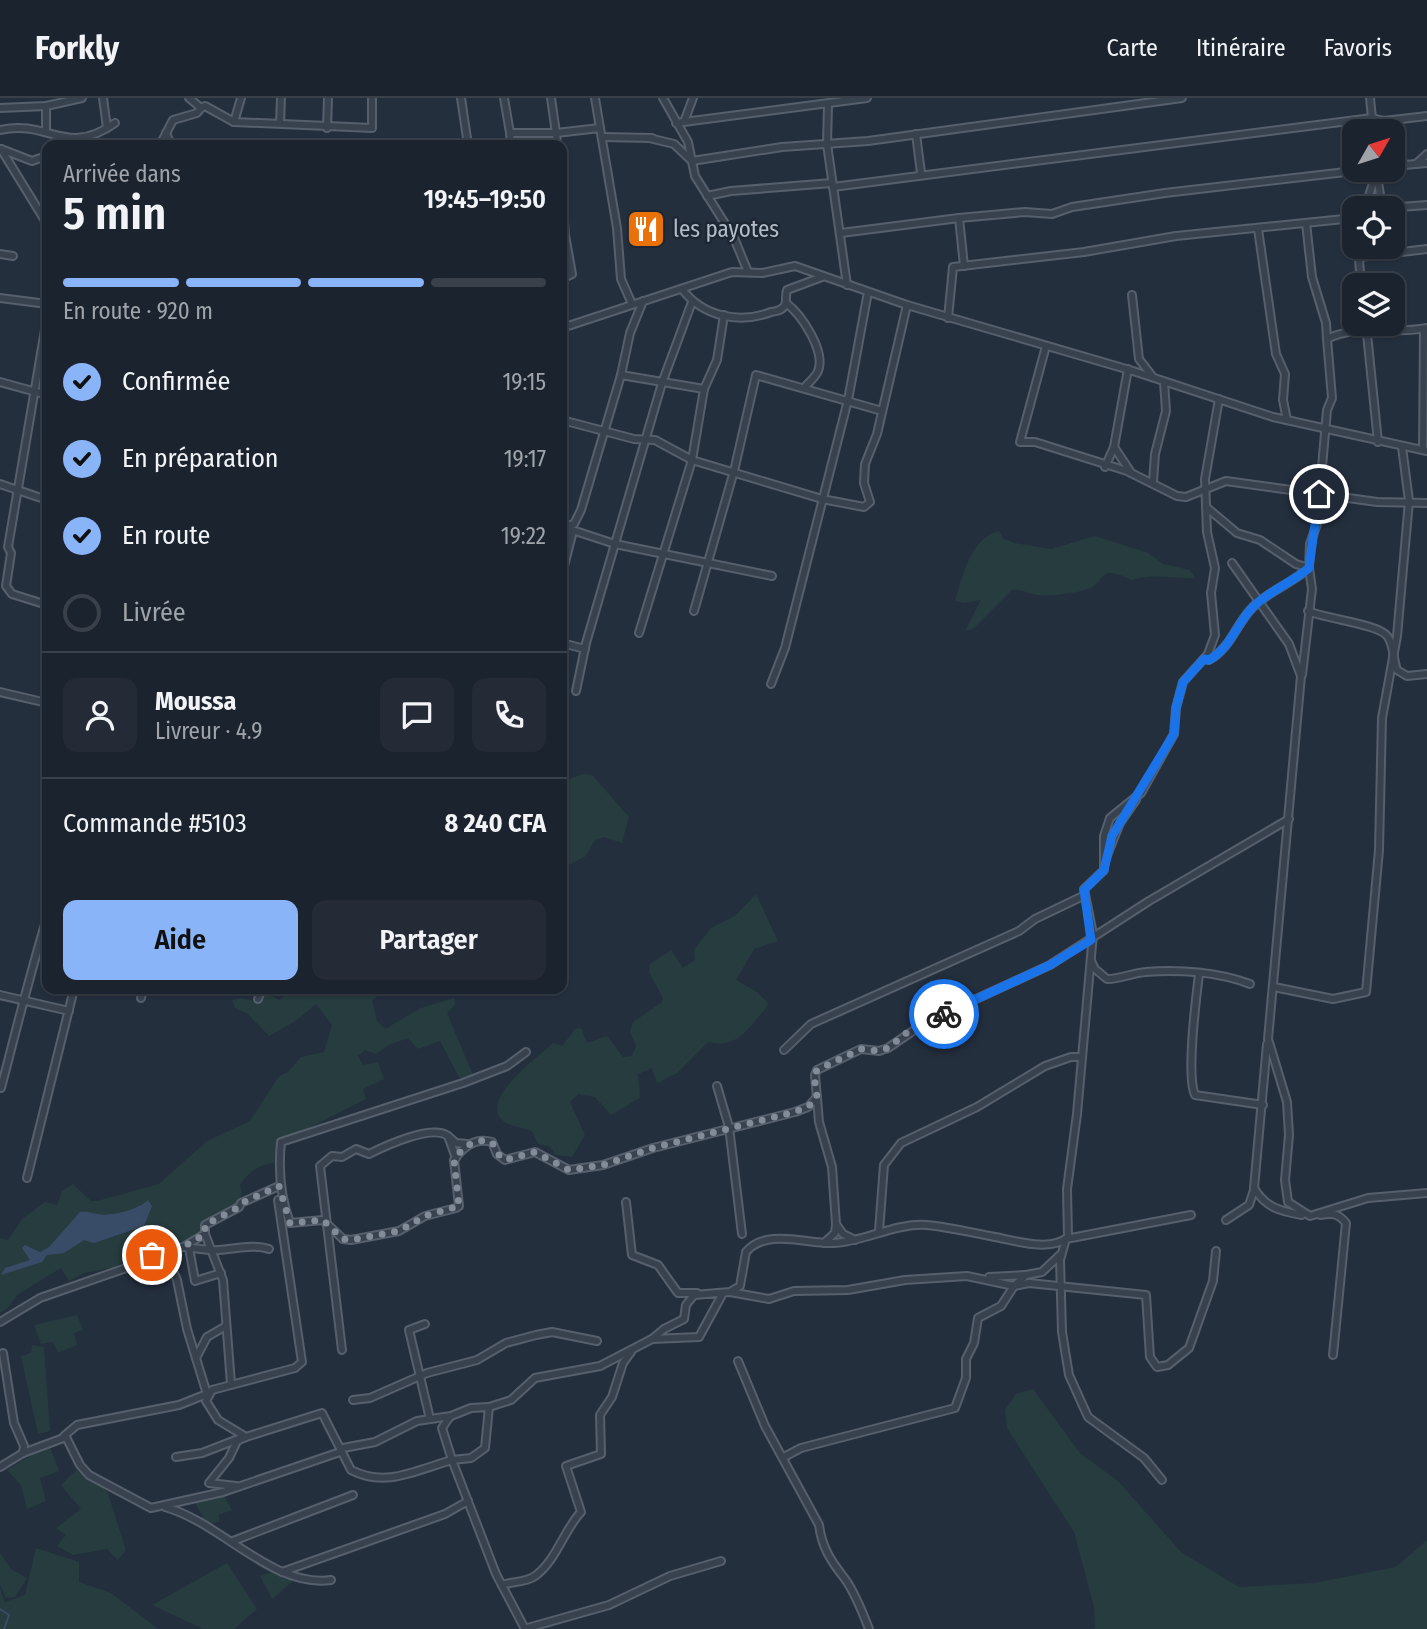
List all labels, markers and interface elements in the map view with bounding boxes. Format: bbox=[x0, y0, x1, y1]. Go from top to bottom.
text: Forkly bbox=[35, 28, 119, 68]
text: Carte bbox=[1107, 34, 1158, 62]
text: Itinéraire bbox=[1196, 34, 1286, 62]
text: Favoris bbox=[1324, 34, 1392, 62]
north arrow bbox=[1342, 119, 1405, 182]
map controls bbox=[1342, 119, 1405, 336]
text: Arrivée dans bbox=[63, 160, 181, 188]
text: 19:45–19:50 bbox=[424, 184, 546, 215]
text: 5 min bbox=[63, 186, 166, 241]
button: locate bbox=[1342, 196, 1405, 259]
restaurant icon: les payotes bbox=[625, 208, 667, 250]
place label: les payotes bbox=[673, 215, 779, 243]
button: layers bbox=[1342, 273, 1405, 336]
text: En route · 920 m bbox=[63, 297, 213, 325]
icon: check bbox=[63, 363, 101, 401]
text: Confirmée bbox=[122, 366, 230, 397]
text: 19:15 bbox=[502, 368, 546, 396]
icon: check bbox=[63, 440, 101, 478]
text: En préparation bbox=[122, 443, 279, 474]
text: 19:17 bbox=[504, 445, 546, 473]
pin bbox=[1289, 464, 1349, 524]
icon: home bbox=[1300, 475, 1338, 513]
icon: check bbox=[63, 517, 101, 555]
text: En route bbox=[122, 520, 210, 551]
text: 19:22 bbox=[501, 522, 546, 550]
text: Livrée bbox=[122, 597, 186, 628]
button: person bbox=[63, 678, 137, 752]
button: chat bbox=[380, 678, 454, 752]
button: phone bbox=[472, 678, 546, 752]
text: Moussa bbox=[155, 686, 236, 717]
text: Livreur · 4.9 bbox=[155, 717, 262, 745]
text: Commande #5103 bbox=[63, 808, 247, 839]
text: 8 240 CFA bbox=[444, 808, 546, 839]
button: Aide bbox=[63, 900, 298, 980]
button: Partager bbox=[312, 900, 546, 980]
courier bbox=[909, 979, 979, 1049]
icon: bike bbox=[925, 995, 963, 1033]
pin bbox=[122, 1225, 182, 1285]
icon: bag bbox=[133, 1236, 171, 1274]

